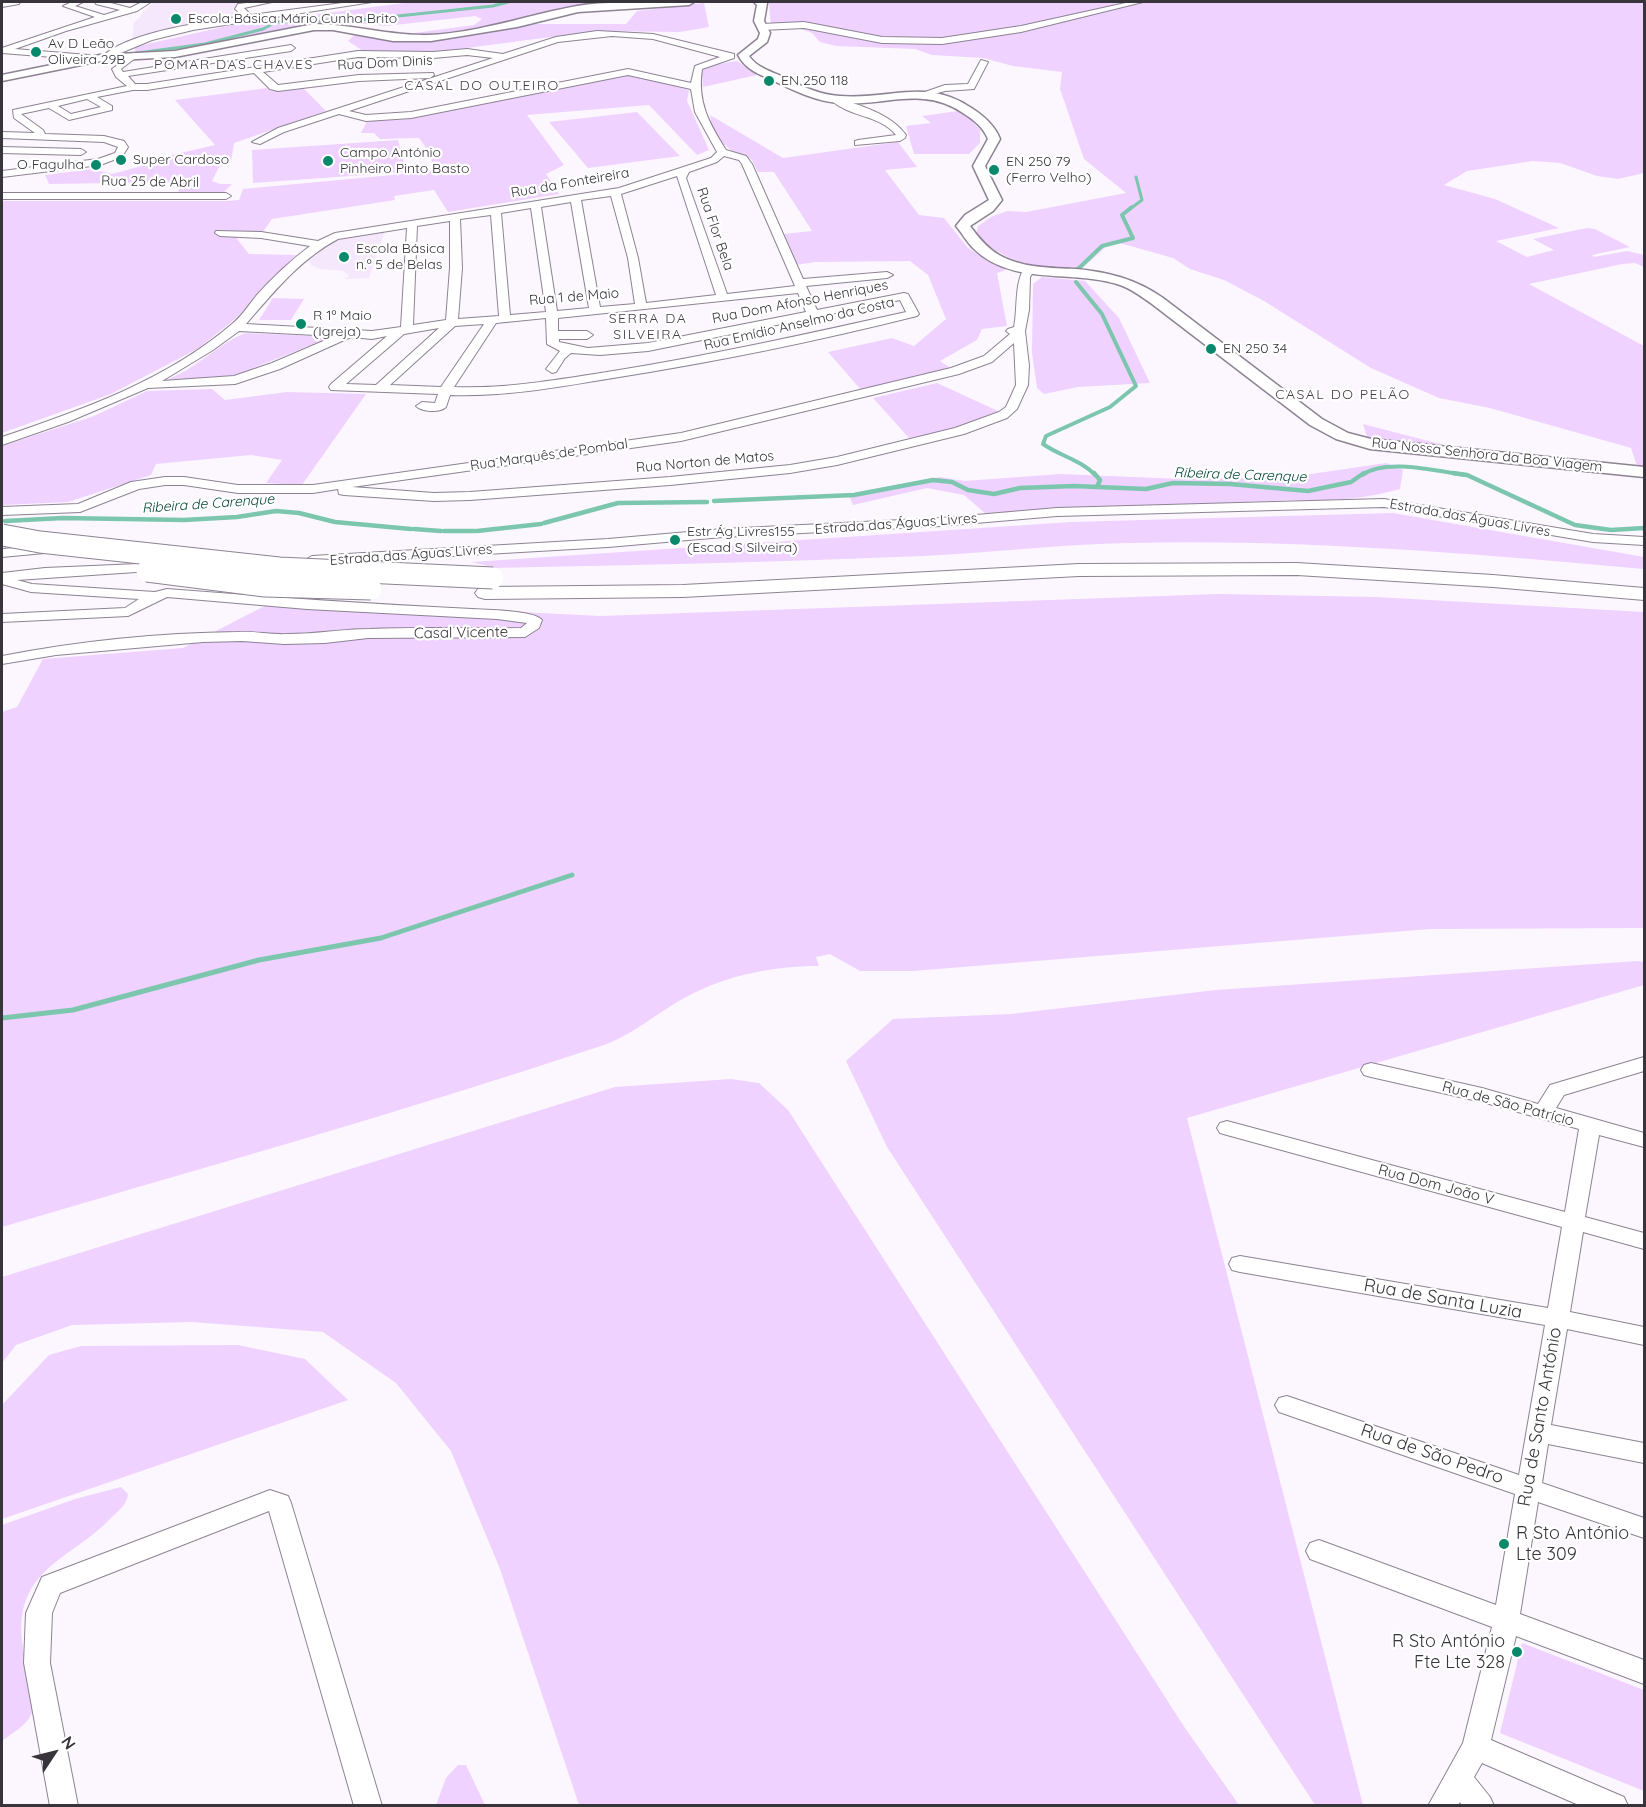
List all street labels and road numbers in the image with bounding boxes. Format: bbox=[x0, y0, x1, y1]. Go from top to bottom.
street label: Rua Dom Dinis bbox=[337, 52, 433, 74]
street label: Rua da Fonteireira bbox=[510, 164, 630, 202]
street label: Rua 25 de Abril bbox=[101, 173, 199, 191]
street label: Rua Flor Bela bbox=[693, 185, 737, 273]
street label: Rua Dom Afonso Henriques bbox=[710, 277, 890, 327]
street label: Rua 1 de Maio bbox=[528, 285, 620, 309]
street label: Rua Emídio Anselmo da Costa bbox=[702, 294, 896, 354]
street label: Rua Nossa Senhora da Boa Viagem bbox=[1371, 435, 1603, 475]
street label: Rua Marquês de Pombal bbox=[469, 436, 629, 474]
street label: Rua Norton de Matos bbox=[635, 448, 775, 476]
street label: Estrada das Águas Livres bbox=[1388, 496, 1552, 540]
street label: Estrada das Águas Livres bbox=[814, 510, 978, 538]
street label: Estrada das Águas Livres bbox=[329, 541, 493, 569]
street label: Casal Vicente bbox=[414, 623, 508, 643]
street label: Rua de São Patrício bbox=[1440, 1078, 1576, 1130]
street label: Rua Dom João V bbox=[1376, 1161, 1496, 1209]
street label: Rua de Santa Luzia bbox=[1362, 1274, 1524, 1324]
street label: Rua de Santo António bbox=[1514, 1326, 1566, 1508]
street label: Rua de São Pedro bbox=[1358, 1419, 1506, 1489]

